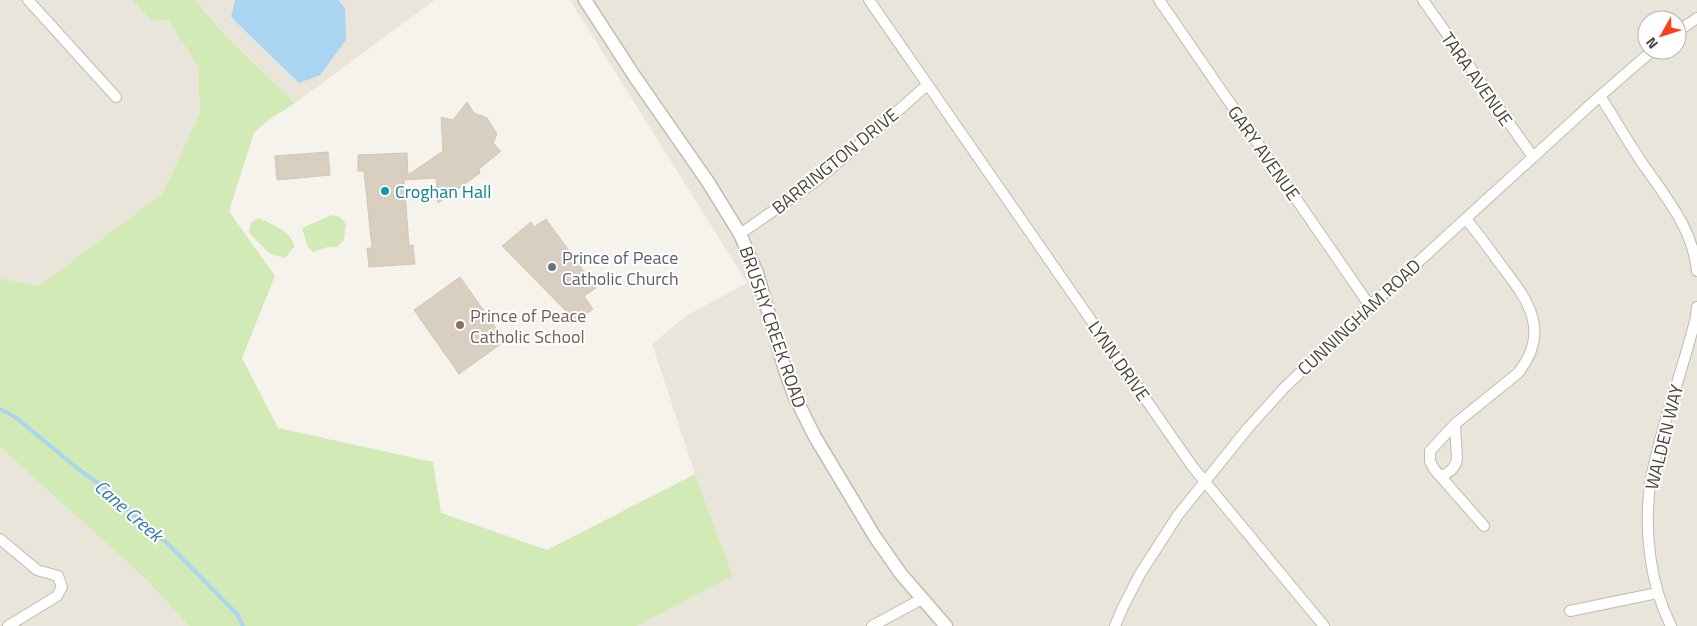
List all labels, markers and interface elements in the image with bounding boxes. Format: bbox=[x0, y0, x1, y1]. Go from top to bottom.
north arrow bbox=[1637, 10, 1687, 60]
street label: TARA AVENUE bbox=[1435, 26, 1519, 132]
text: N bbox=[1640, 33, 1663, 54]
street label: GARY AVENUE bbox=[1221, 100, 1307, 206]
street label: BARRINGTON DRIVE bbox=[766, 101, 904, 221]
place label: Croghan Hall bbox=[395, 178, 491, 205]
marker: Croghan Hall bbox=[379, 185, 391, 197]
street label: BRUSHY CREEK ROAD bbox=[733, 243, 813, 411]
place label: Prince of Peace Catholic Church bbox=[562, 244, 679, 292]
street label: CUNNINGHAM ROAD bbox=[1291, 252, 1427, 382]
marker: Prince of Peace Catholic Church bbox=[546, 261, 558, 273]
place label: Prince of Peace Catholic School bbox=[470, 302, 586, 350]
street label: LYNN DRIVE bbox=[1081, 315, 1157, 407]
marker: Prince of Peace Catholic School bbox=[454, 319, 466, 331]
street label: WALDEN WAY bbox=[1638, 381, 1690, 493]
water label: Cane Creek bbox=[88, 472, 172, 550]

